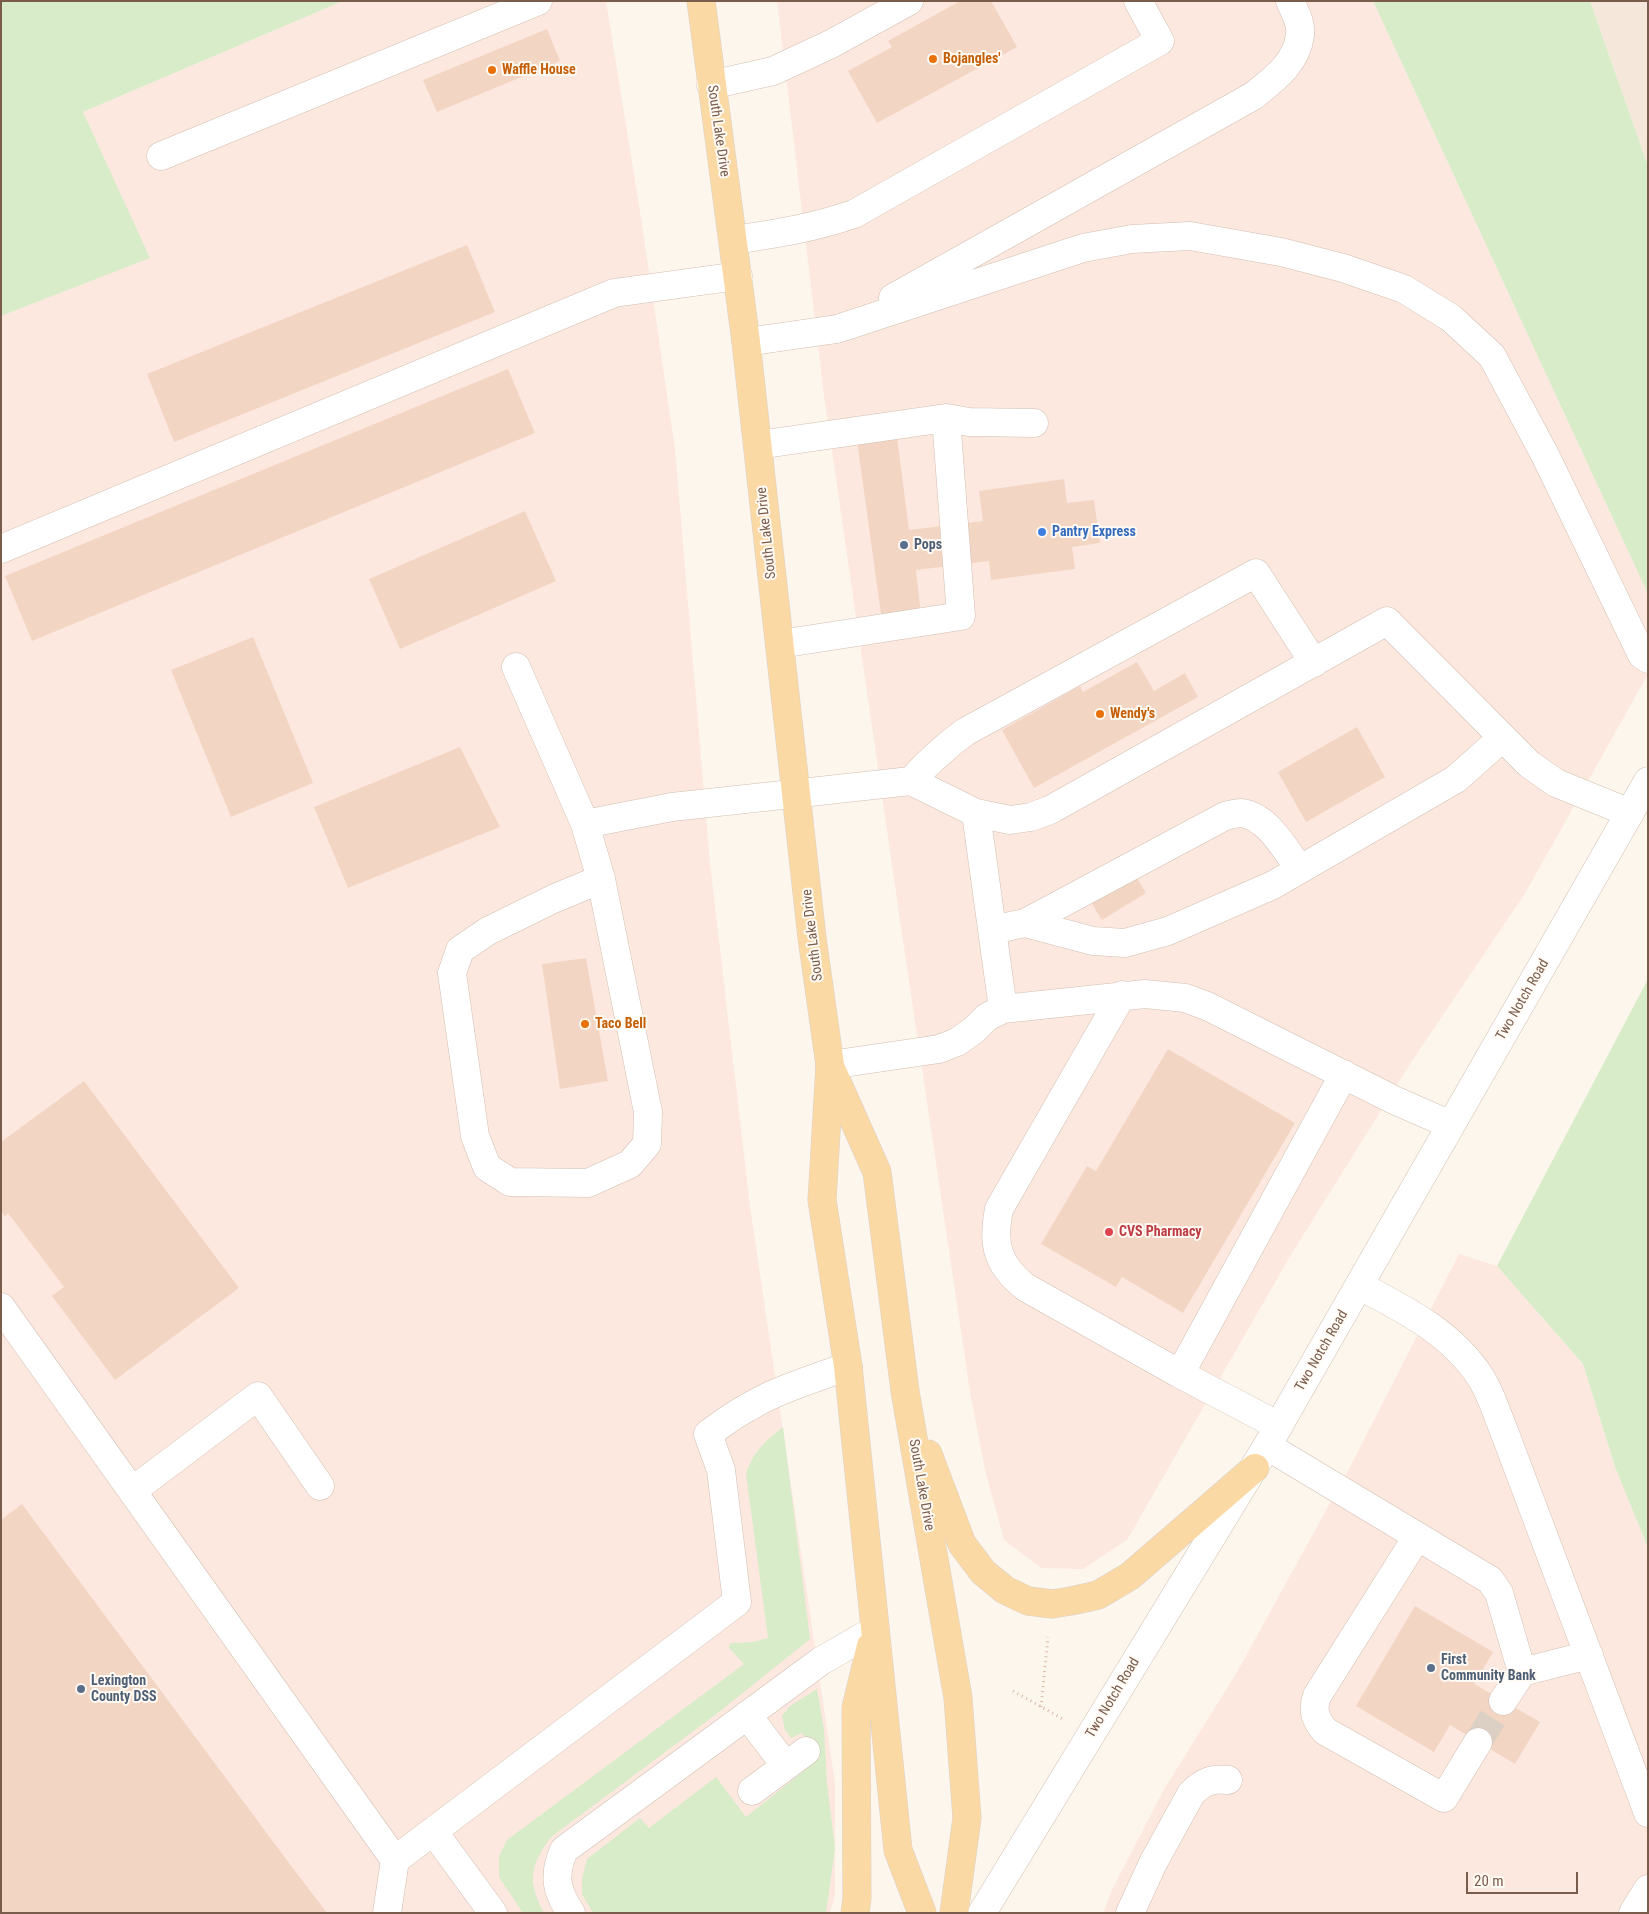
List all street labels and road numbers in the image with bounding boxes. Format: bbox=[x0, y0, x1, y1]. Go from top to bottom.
street label: South Lake Drive bbox=[703, 84, 733, 178]
street label: South Lake Drive bbox=[754, 486, 780, 580]
street label: South Lake Drive bbox=[799, 888, 827, 982]
street label: Two Notch Road bbox=[1493, 957, 1553, 1043]
street label: Two Notch Road bbox=[1292, 1308, 1352, 1394]
street label: South Lake Drive bbox=[905, 1438, 937, 1532]
street label: Two Notch Road bbox=[1082, 1655, 1144, 1741]

